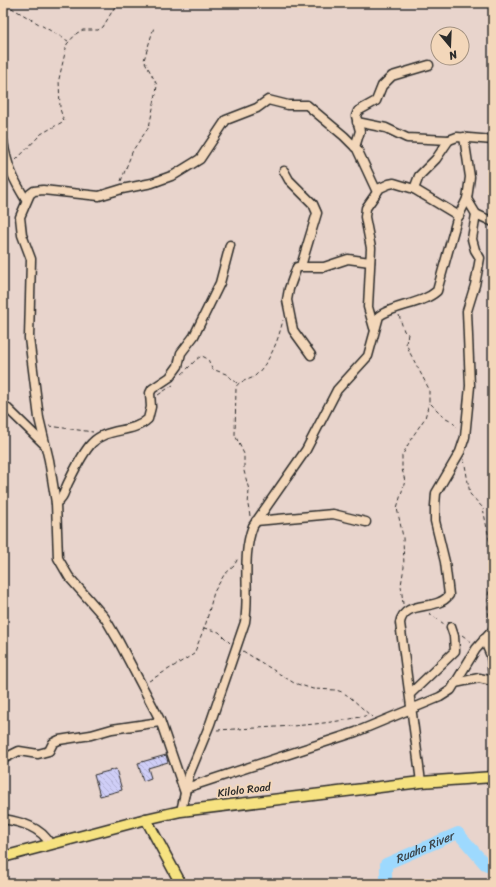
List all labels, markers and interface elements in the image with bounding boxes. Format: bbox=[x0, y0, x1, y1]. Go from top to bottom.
north arrow bbox=[430, 26, 470, 66]
text: N bbox=[446, 44, 461, 65]
street label: Kilolo Road bbox=[216, 777, 273, 803]
water label: Ruaha River bbox=[392, 824, 460, 870]

